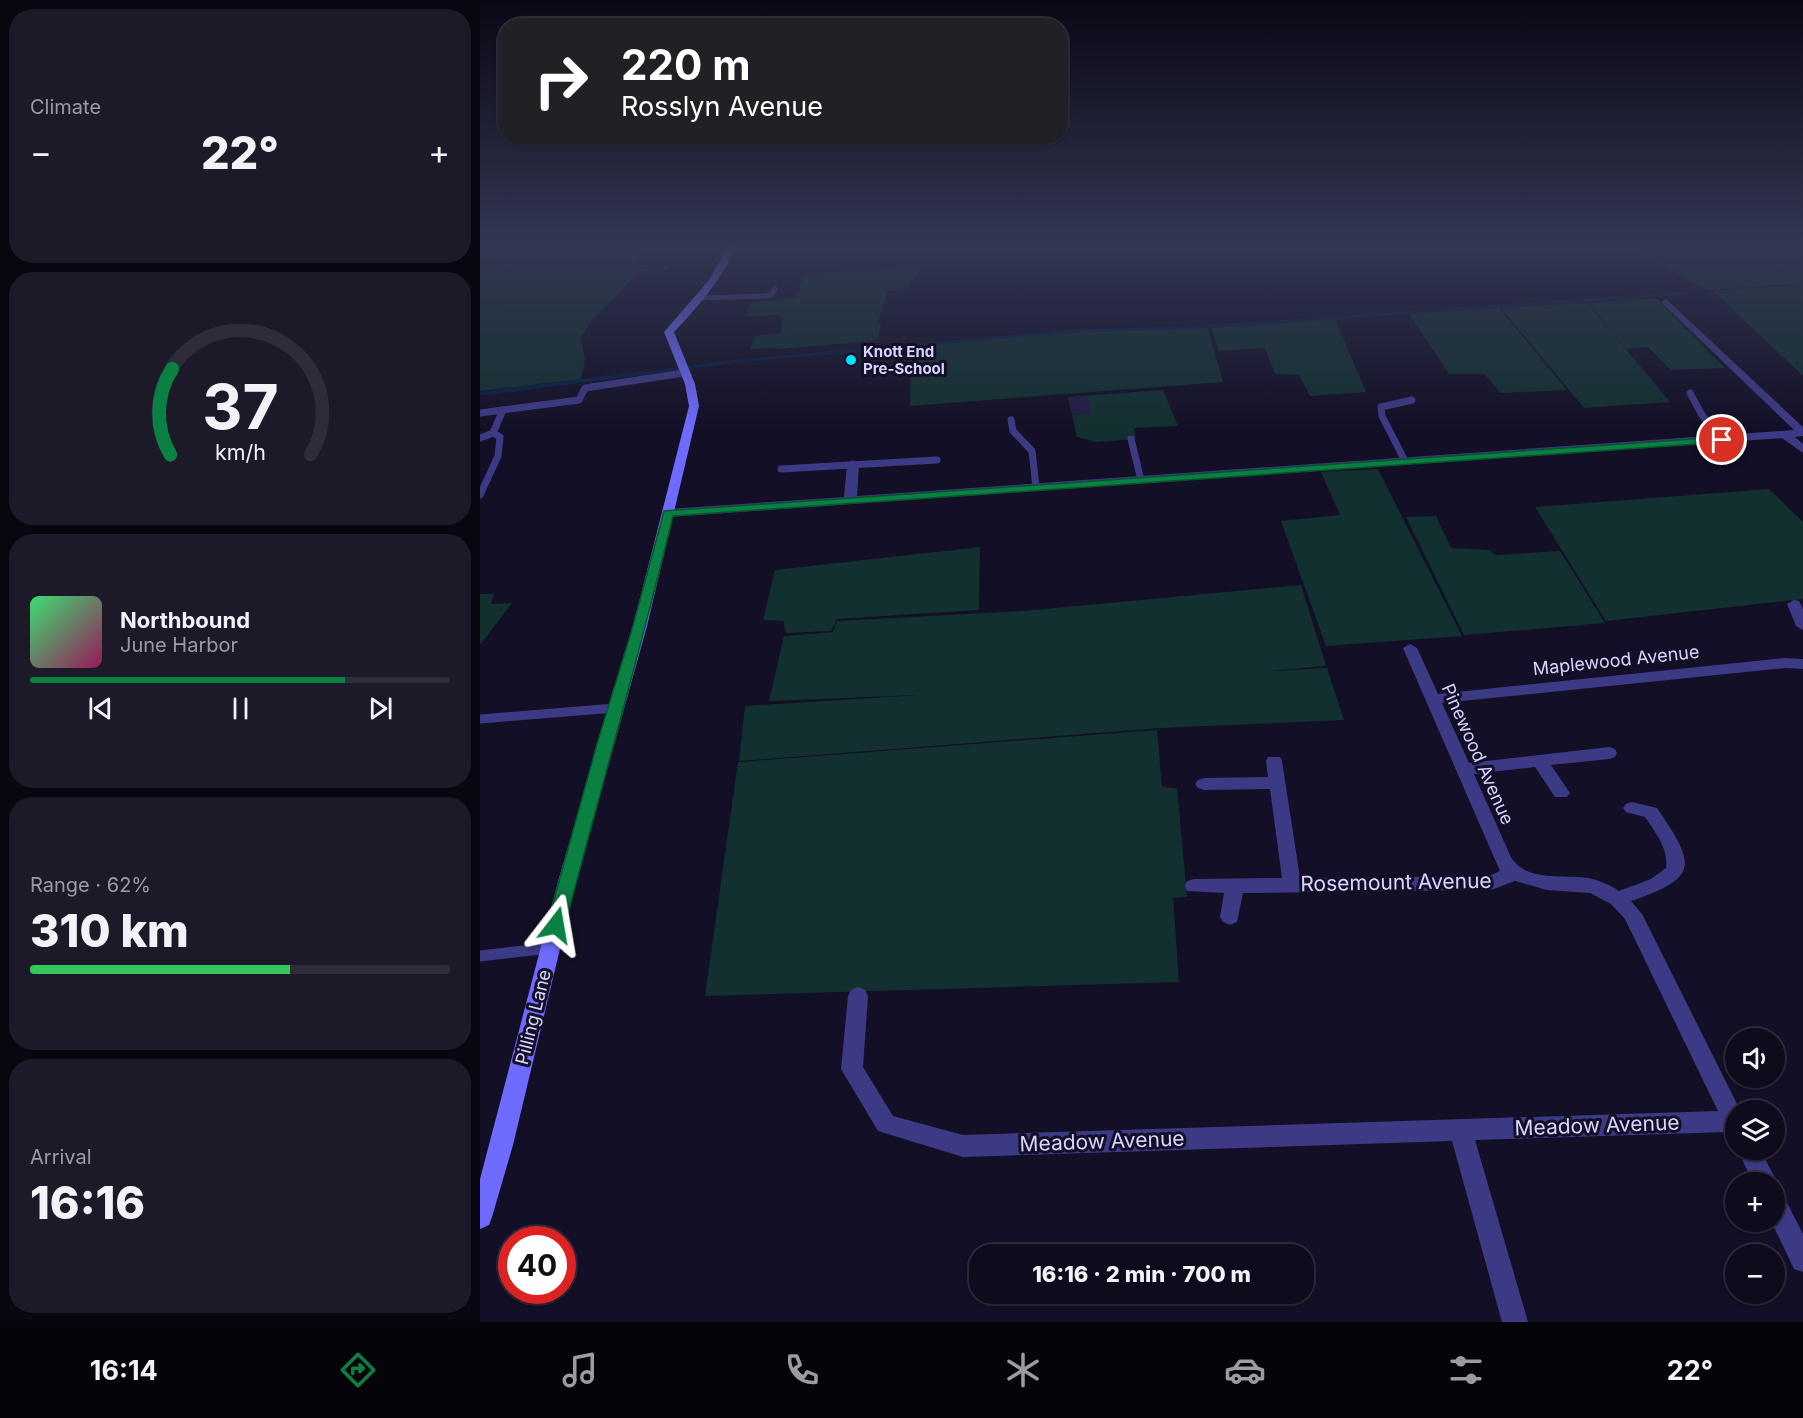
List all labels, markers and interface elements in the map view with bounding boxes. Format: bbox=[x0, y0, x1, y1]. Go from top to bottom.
text: 220 m bbox=[621, 39, 751, 90]
icon: right bbox=[522, 42, 600, 120]
text: Rosslyn Avenue bbox=[621, 90, 823, 123]
text: Climate bbox=[30, 95, 101, 119]
text: 22° bbox=[201, 125, 279, 180]
text: − bbox=[30, 132, 52, 172]
text: + bbox=[428, 132, 450, 172]
place label: Knott End Pre-School bbox=[863, 342, 945, 378]
marker: Knott End Pre-School bbox=[844, 353, 858, 367]
text: 37 bbox=[202, 370, 278, 445]
pin bbox=[1696, 414, 1747, 465]
icon: arrive bbox=[1705, 423, 1738, 456]
text: km/h bbox=[215, 440, 265, 466]
text: Northbound bbox=[120, 607, 250, 633]
text: June Harbor bbox=[120, 633, 238, 657]
street label: Maplewood Avenue bbox=[1532, 641, 1700, 679]
street label: Pinewood Avenue bbox=[1438, 680, 1518, 828]
icon: previous bbox=[84, 692, 117, 725]
icon: pause bbox=[224, 692, 257, 725]
icon: next bbox=[364, 692, 397, 725]
street label: Rosemount Avenue bbox=[1300, 868, 1492, 896]
text: Range · 62% bbox=[30, 873, 151, 897]
position arrow bbox=[524, 893, 588, 957]
text: 310 km bbox=[30, 903, 189, 958]
street label: Pilling Lane bbox=[511, 967, 555, 1067]
map controls bbox=[1725, 1028, 1785, 1304]
button: sound bbox=[1725, 1028, 1785, 1088]
button: layers bbox=[1725, 1100, 1785, 1160]
street label: Meadow Avenue bbox=[1514, 1110, 1680, 1140]
street label: Meadow Avenue bbox=[1019, 1126, 1185, 1156]
text: Arrival bbox=[30, 1145, 92, 1169]
button: + bbox=[1725, 1172, 1785, 1232]
text: 16:16 bbox=[30, 1175, 145, 1230]
speed limit sign: 40 bbox=[498, 1226, 576, 1304]
button: − bbox=[1725, 1244, 1785, 1304]
text: 16:16 · 2 min · 700 m bbox=[1032, 1261, 1251, 1287]
icon: directions bbox=[337, 1349, 379, 1391]
icon: music bbox=[559, 1349, 601, 1391]
icon: phone bbox=[781, 1349, 823, 1391]
icon: climate bbox=[1002, 1349, 1044, 1391]
icon: car bbox=[1224, 1349, 1266, 1391]
icon: filters bbox=[1445, 1349, 1487, 1391]
text: 16:14 bbox=[90, 1354, 158, 1387]
text: 22° bbox=[1667, 1354, 1713, 1387]

